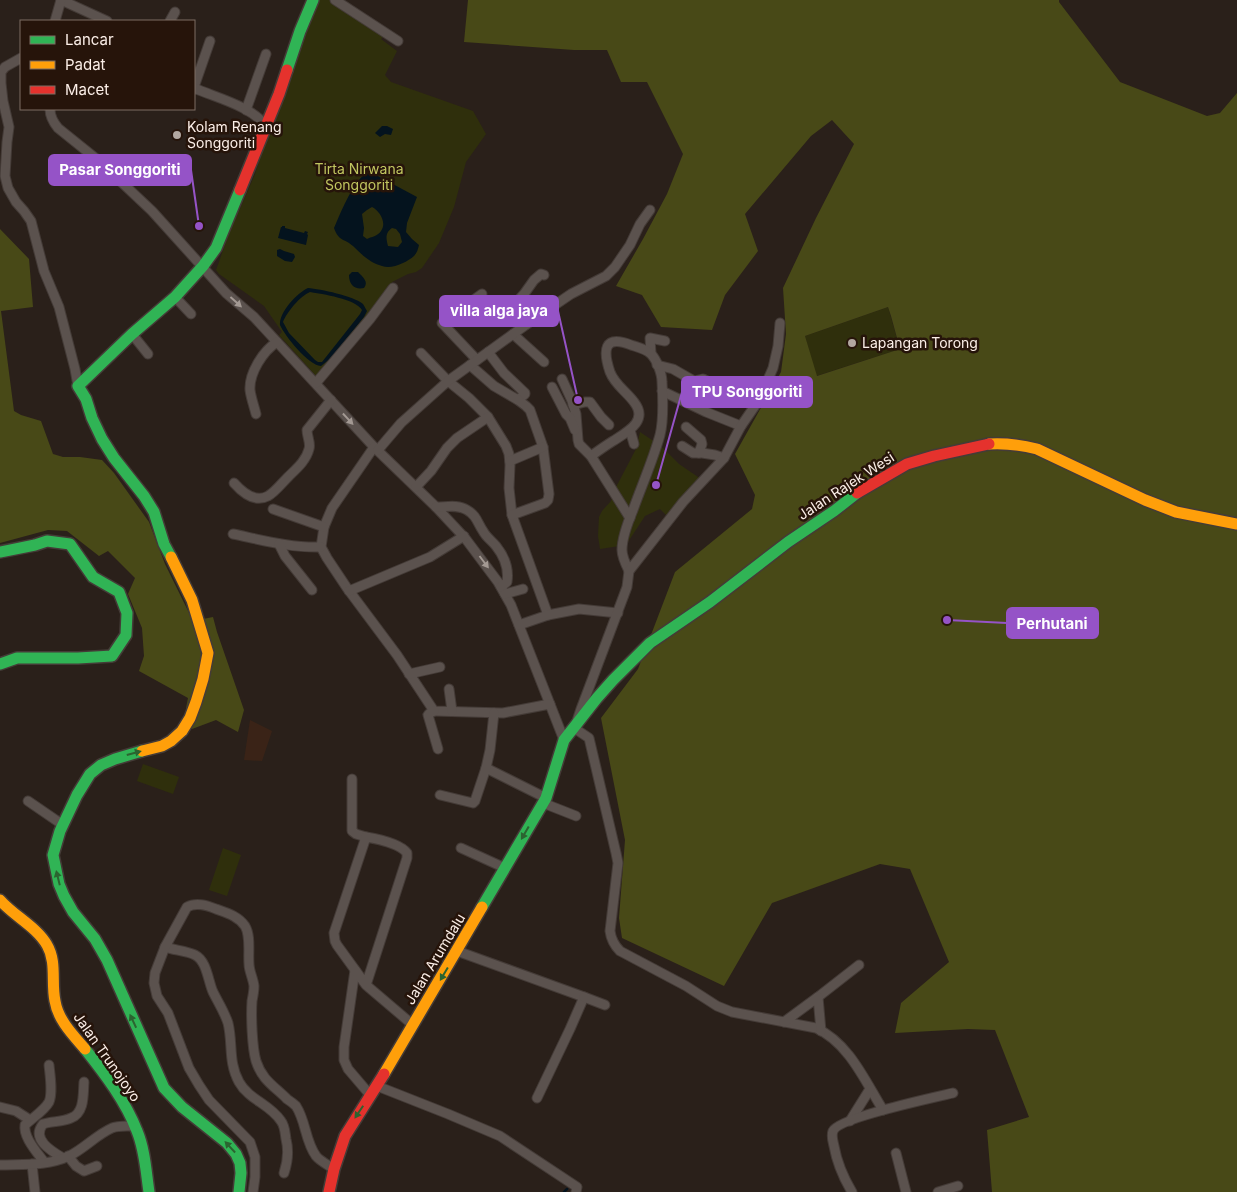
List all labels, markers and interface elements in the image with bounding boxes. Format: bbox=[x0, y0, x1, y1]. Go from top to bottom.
legend bbox=[20, 20, 195, 110]
text: Lancar bbox=[65, 30, 114, 49]
text: Padat bbox=[65, 55, 106, 74]
text: Macet bbox=[65, 80, 109, 99]
place label: Kolam Renang Songgoriti bbox=[187, 118, 282, 151]
marker: Kolam Renang Songgoriti bbox=[171, 129, 183, 141]
callout: Pasar Songgoriti bbox=[49, 155, 191, 185]
text: Pasar Songgoriti bbox=[59, 160, 181, 179]
park label: Tirta Nirwana Songgoriti bbox=[314, 160, 404, 193]
one-way arrow bbox=[230, 296, 243, 307]
callout: villa alga jaya bbox=[440, 296, 558, 326]
text: villa alga jaya bbox=[450, 301, 548, 320]
place label: Lapangan Torong bbox=[862, 334, 978, 351]
marker: Lapangan Torong bbox=[846, 337, 858, 349]
callout: TPU Songgoriti bbox=[682, 377, 812, 407]
text: TPU Songgoriti bbox=[692, 382, 802, 401]
one-way arrow bbox=[342, 413, 354, 425]
street label: Jalan Rajek Wesi bbox=[794, 448, 897, 523]
one-way arrow bbox=[479, 555, 489, 569]
callout: Perhutani bbox=[1007, 608, 1098, 638]
text: Perhutani bbox=[1016, 614, 1088, 633]
one-way arrow bbox=[127, 749, 142, 757]
one-way arrow bbox=[521, 826, 530, 840]
one-way arrow bbox=[54, 871, 62, 886]
street label: Jalan Arumdalu bbox=[401, 910, 468, 1007]
one-way arrow bbox=[439, 967, 448, 980]
street label: Jalan Trunojoyo bbox=[70, 1009, 145, 1105]
one-way arrow bbox=[129, 1014, 137, 1028]
one-way arrow bbox=[354, 1105, 364, 1119]
one-way arrow bbox=[224, 1141, 236, 1153]

